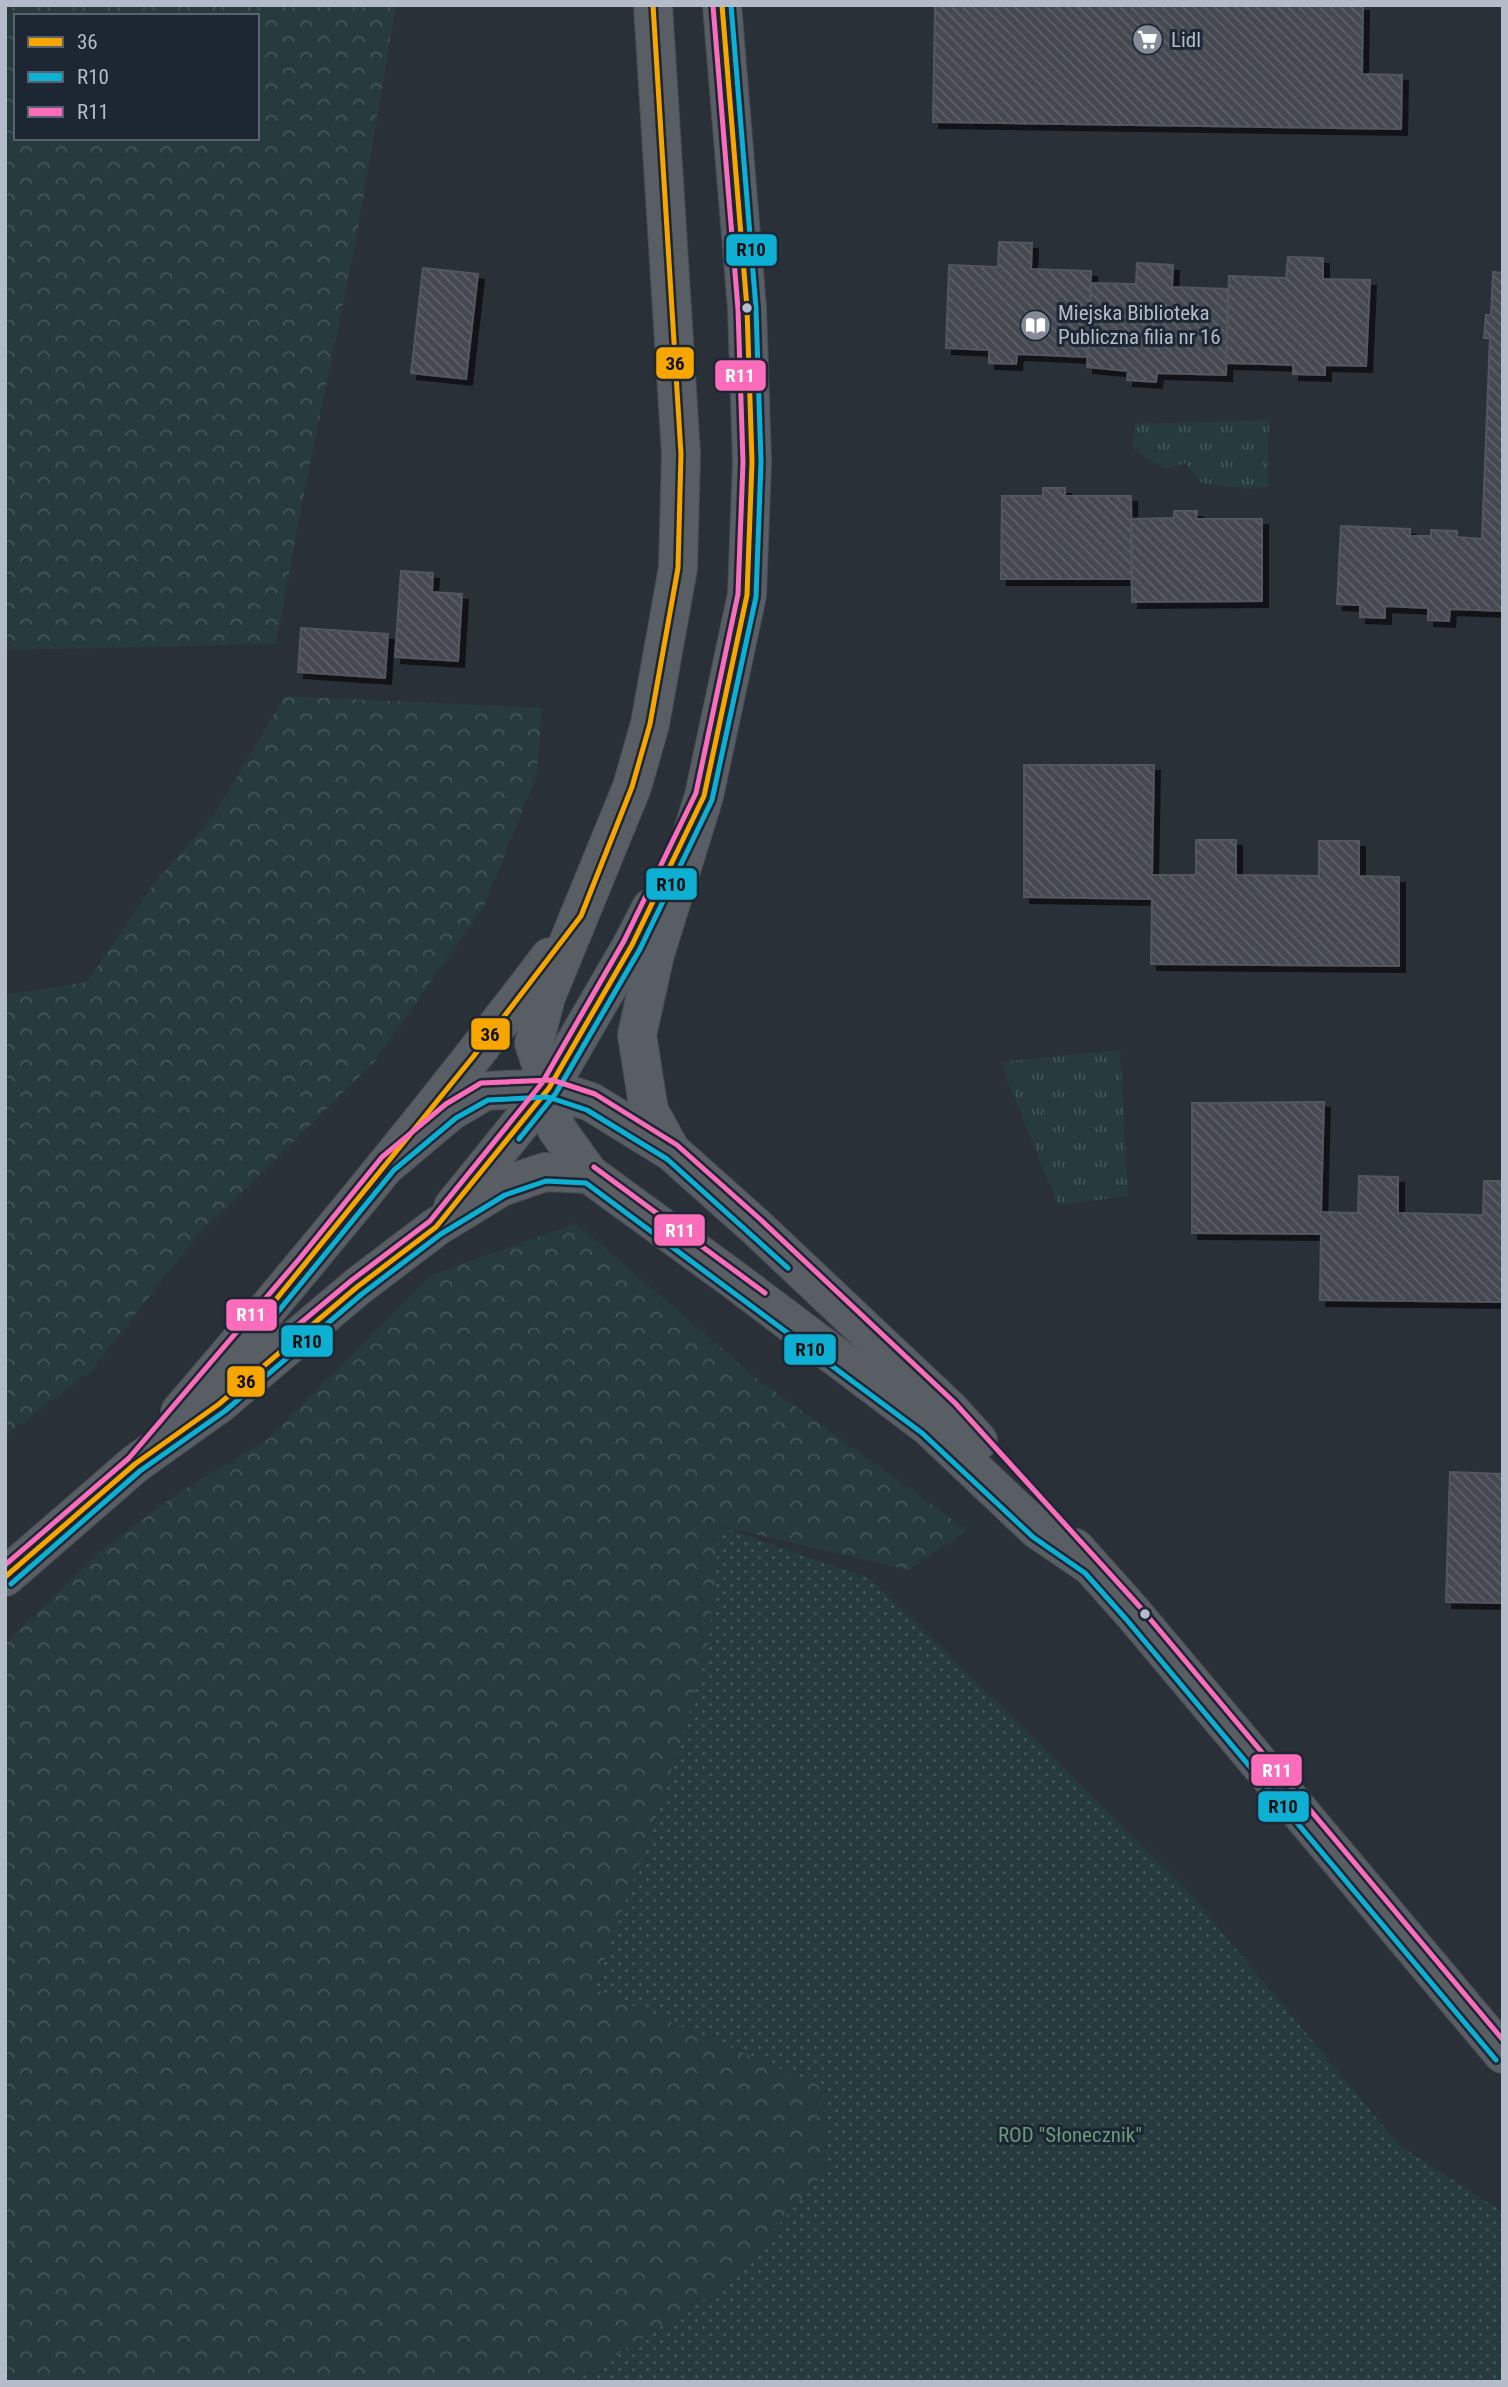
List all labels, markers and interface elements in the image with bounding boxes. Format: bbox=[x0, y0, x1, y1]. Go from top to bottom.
legend bbox=[14, 14, 259, 140]
supermarket icon: Lidl bbox=[1131, 23, 1165, 57]
place label: Lidl bbox=[1171, 28, 1201, 52]
text: 36 bbox=[77, 30, 98, 54]
text: R10 bbox=[77, 65, 109, 89]
text: R11 bbox=[77, 100, 109, 124]
line badge: R10 bbox=[725, 233, 778, 267]
text: R10 bbox=[736, 238, 766, 261]
unlabelled marker bbox=[740, 301, 754, 315]
place label: Miejska Biblioteka Publiczna filia nr 16 bbox=[1058, 301, 1221, 349]
library icon: Miejska Biblioteka Publiczna filia nr 16 bbox=[1018, 308, 1052, 342]
line badge: 36 bbox=[655, 346, 695, 380]
text: 36 bbox=[665, 352, 685, 375]
line badge: R11 bbox=[714, 359, 767, 392]
text: R11 bbox=[725, 364, 755, 387]
line badge: R10 bbox=[645, 867, 698, 901]
text: R10 bbox=[656, 873, 686, 896]
line badge: 36 bbox=[470, 1017, 511, 1051]
text: 36 bbox=[480, 1023, 500, 1046]
line badge: R11 bbox=[653, 1213, 706, 1247]
text: R11 bbox=[665, 1219, 695, 1242]
line badge: R11 bbox=[225, 1298, 278, 1332]
text: R11 bbox=[236, 1303, 266, 1326]
line badge: R10 bbox=[280, 1324, 334, 1358]
text: R10 bbox=[292, 1330, 322, 1353]
line badge: R10 bbox=[783, 1333, 837, 1366]
text: R10 bbox=[795, 1338, 825, 1361]
line badge: 36 bbox=[226, 1365, 266, 1398]
text: 36 bbox=[236, 1370, 256, 1393]
unlabelled marker bbox=[1138, 1607, 1152, 1621]
line badge: R11 bbox=[1250, 1753, 1303, 1787]
text: R11 bbox=[1262, 1759, 1292, 1782]
line badge: R10 bbox=[1257, 1790, 1310, 1823]
text: R10 bbox=[1268, 1795, 1298, 1818]
park label: ROD "Słonecznik" bbox=[998, 2123, 1142, 2147]

